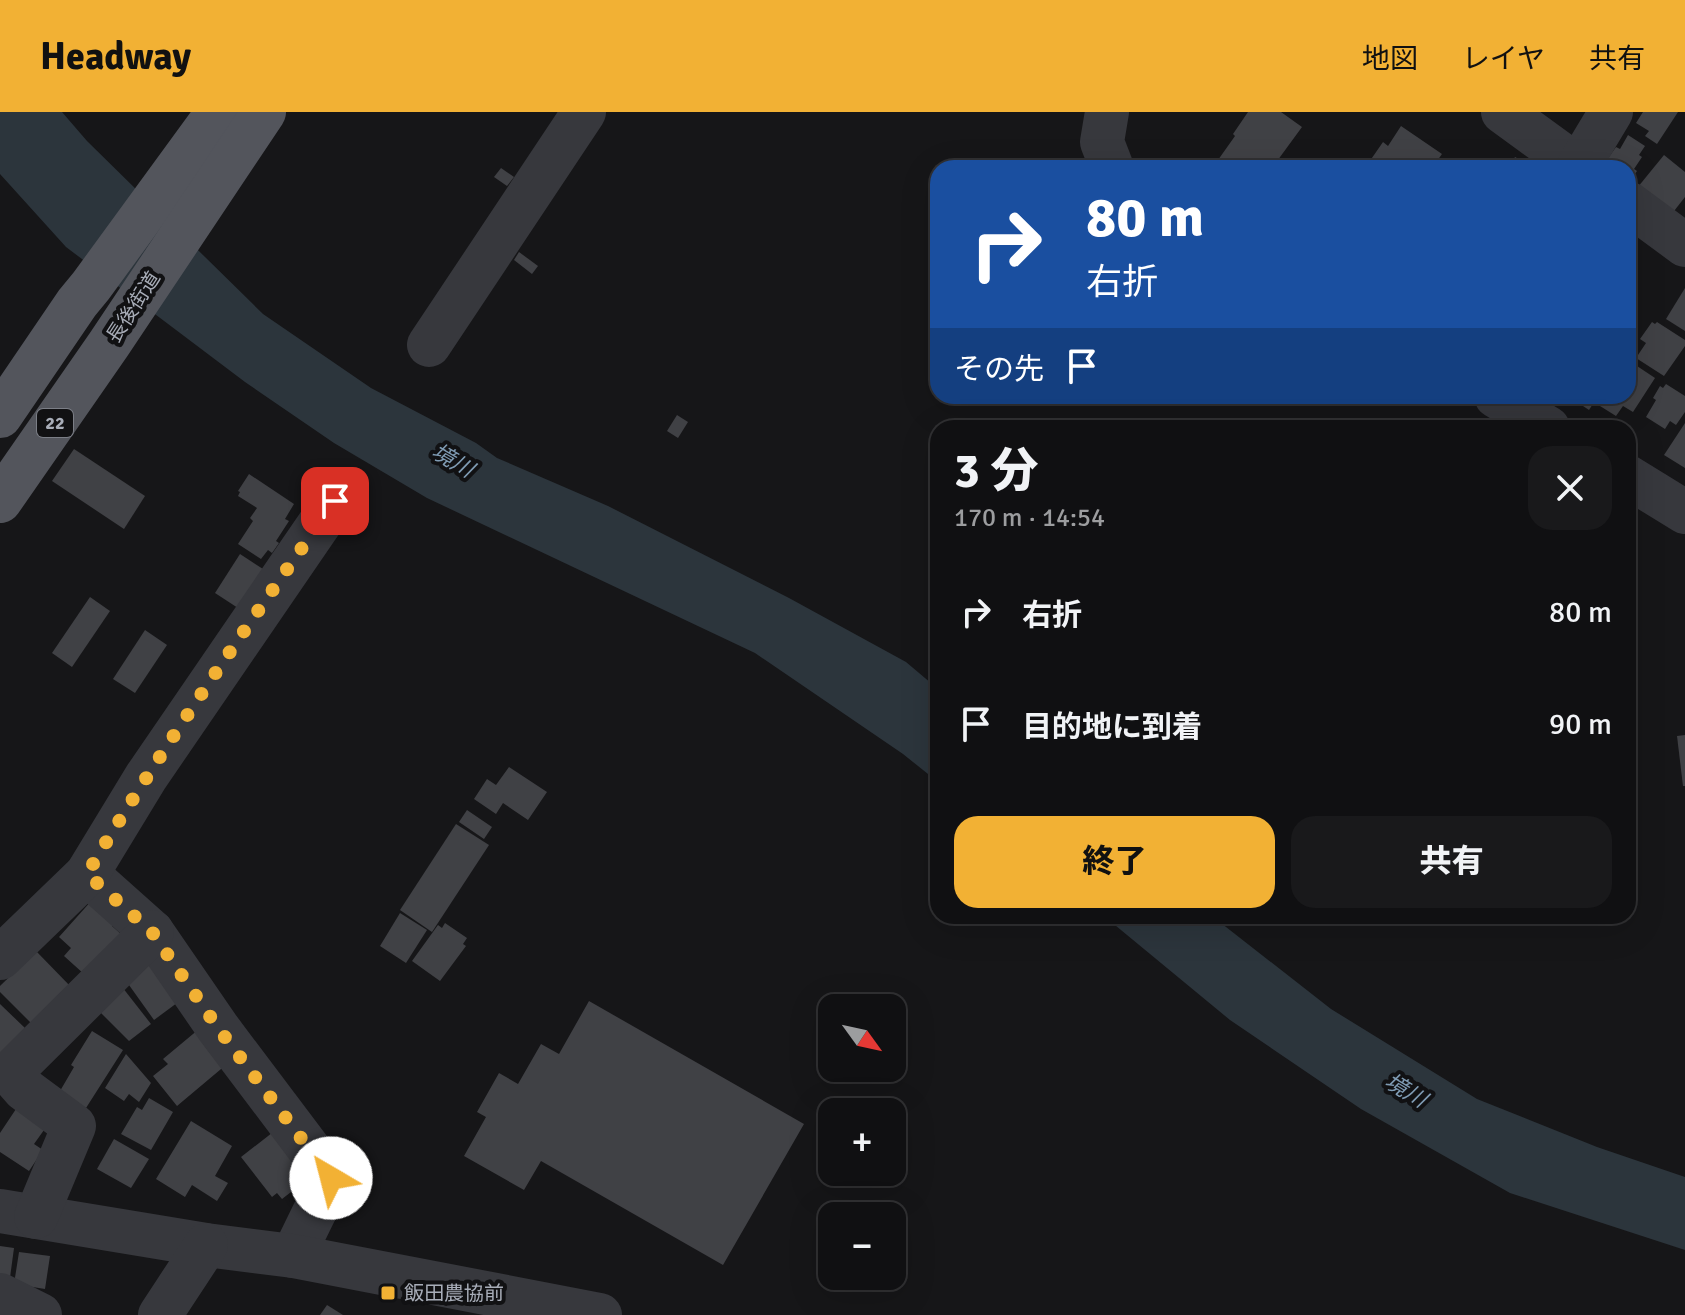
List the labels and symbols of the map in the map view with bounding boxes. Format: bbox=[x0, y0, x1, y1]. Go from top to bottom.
street label: 長後街道 bbox=[101, 267, 166, 348]
road number: 22 bbox=[37, 409, 73, 437]
water label: 境川 bbox=[427, 438, 480, 484]
pin bbox=[301, 467, 369, 535]
north arrow bbox=[818, 994, 906, 1082]
water label: 境川 bbox=[1380, 1068, 1433, 1114]
position arrow bbox=[289, 1136, 373, 1220]
place label: 飯田農協前 bbox=[404, 1281, 504, 1306]
marker: 飯田農協前 bbox=[379, 1284, 397, 1302]

